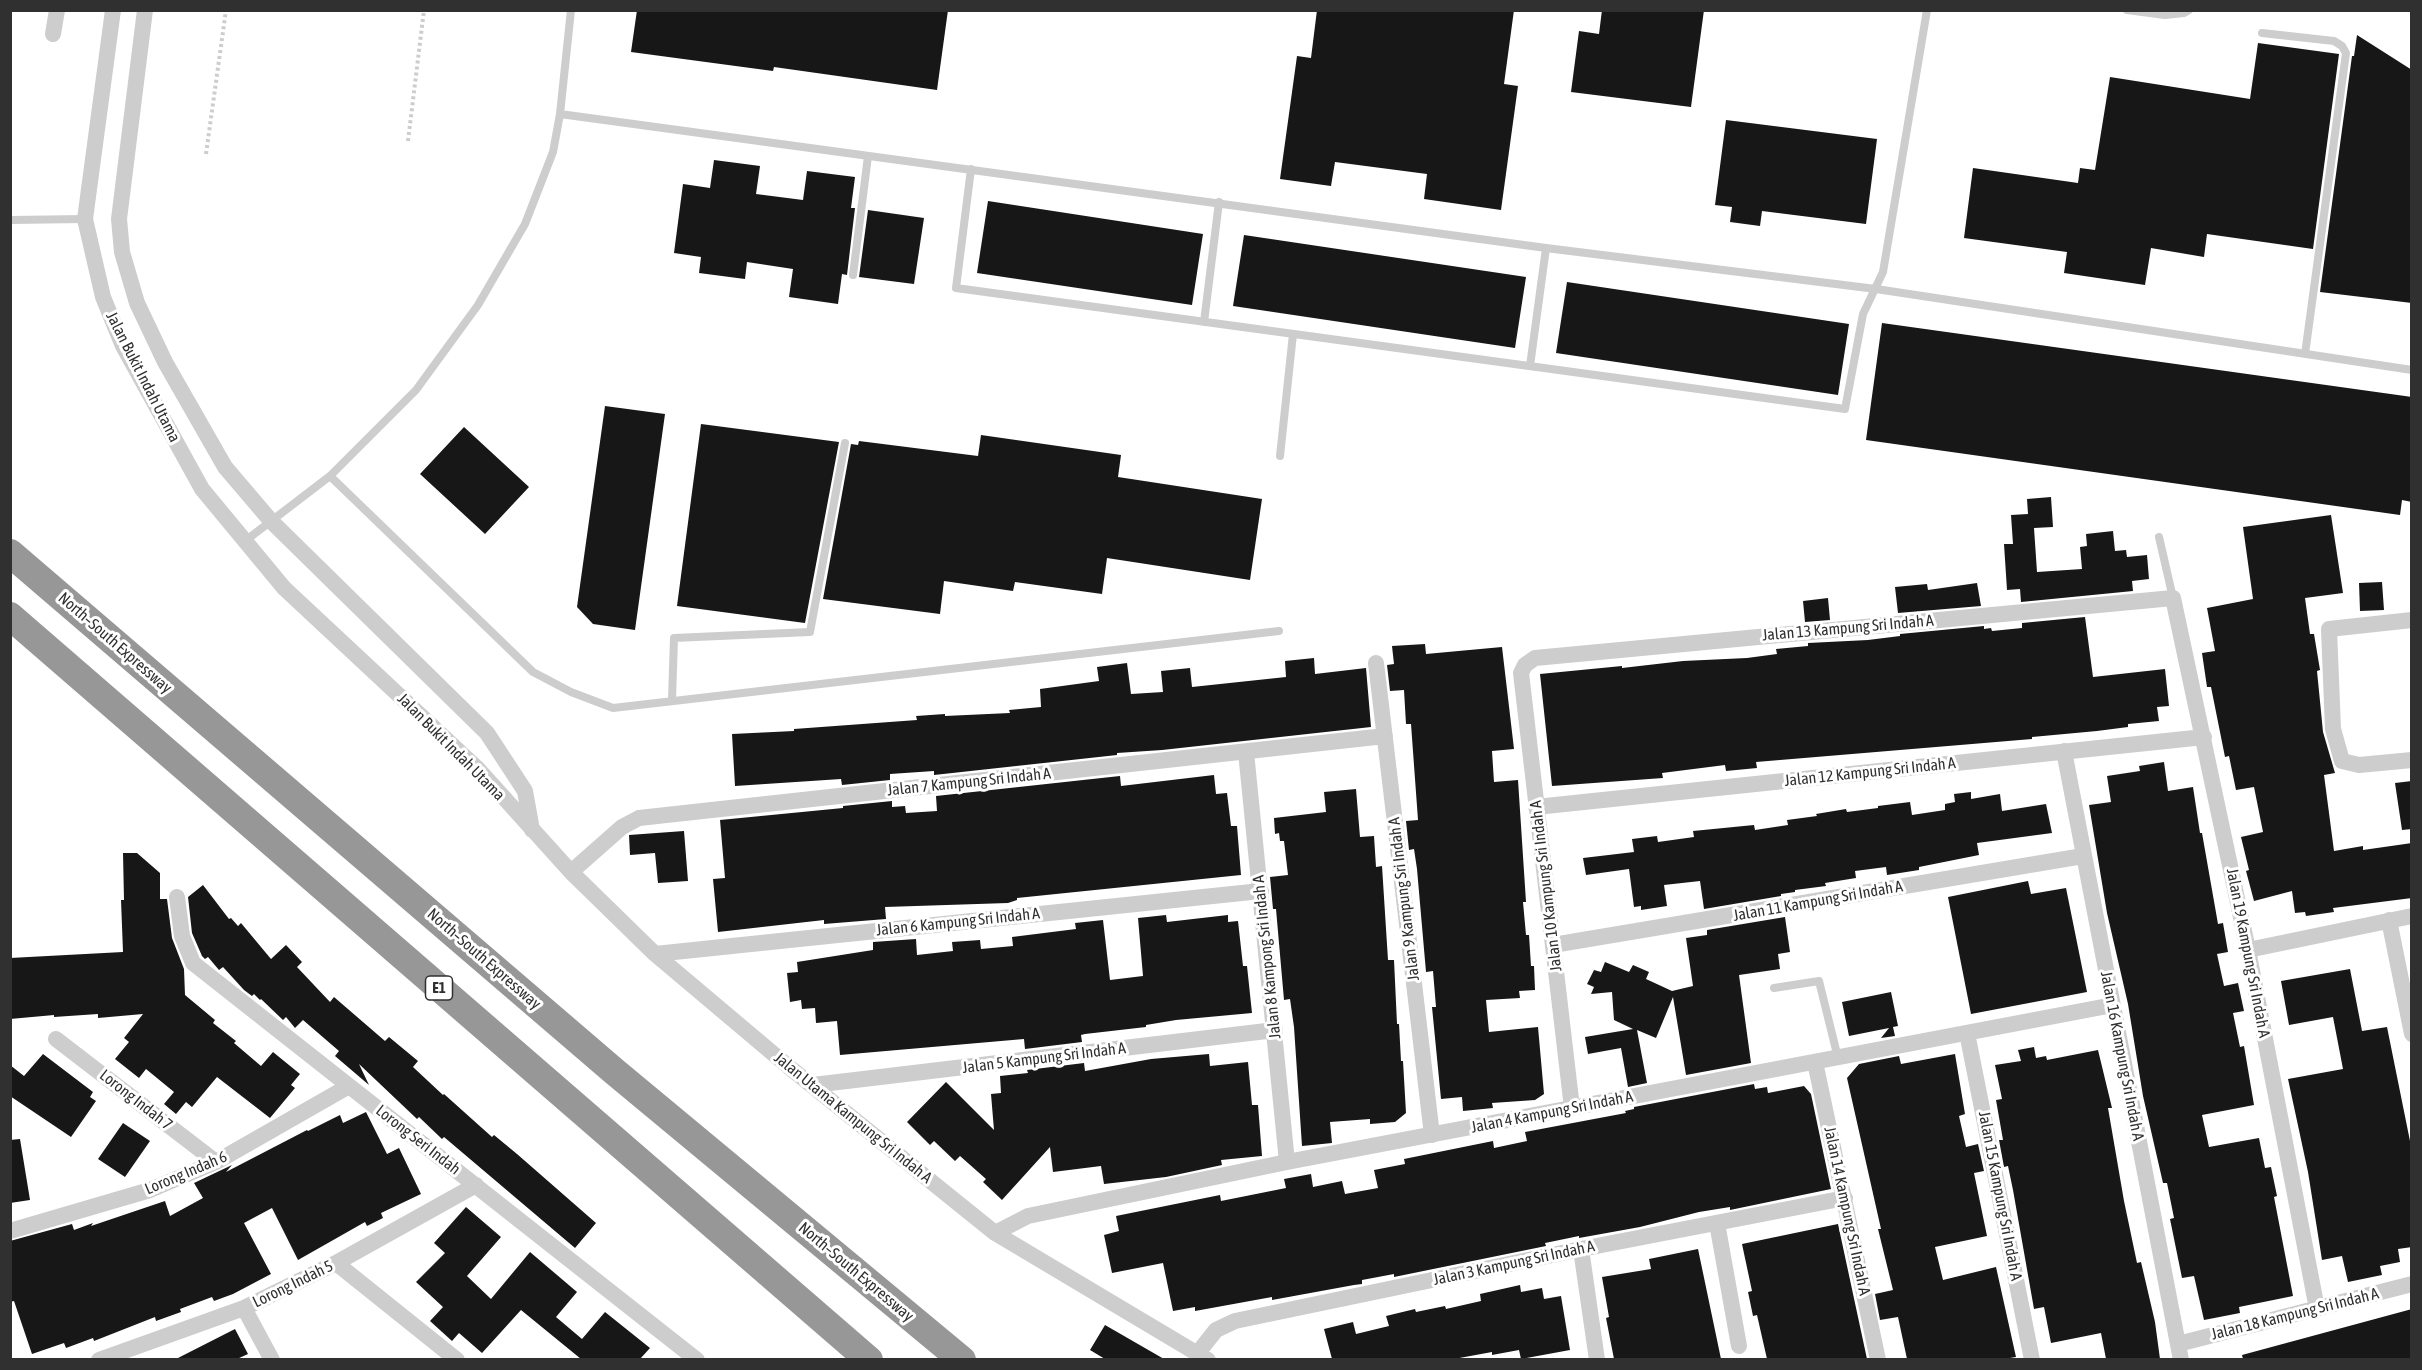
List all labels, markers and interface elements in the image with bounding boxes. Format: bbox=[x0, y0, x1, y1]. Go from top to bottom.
street label: Jalan Bukit Indah Utama bbox=[102, 309, 184, 445]
street label: North–South Expressway bbox=[54, 588, 176, 698]
street label: Jalan 13 Kampung Sri Indah A bbox=[1761, 611, 1935, 645]
street label: Jalan Bukit Indah Utama bbox=[393, 689, 509, 805]
street label: Jalan 12 Kampung Sri Indah A bbox=[1783, 753, 1957, 791]
street label: Jalan 7 Kampung Sri Indah A bbox=[886, 764, 1052, 800]
street label: Jalan 10 Kampung Sri Indah A bbox=[1526, 799, 1566, 973]
street label: Jalan 9 Kampung Sri Indah A bbox=[1384, 816, 1424, 982]
street label: Jalan 19 Kampung Sri Indah A bbox=[2222, 867, 2274, 1039]
street label: Jalan 8 Kampong Sri Indah A bbox=[1249, 874, 1285, 1040]
street label: Jalan 11 Kampung Sri Indah A bbox=[1732, 877, 1904, 925]
street label: North–South Expressway bbox=[423, 904, 545, 1014]
street label: Jalan 6 Kampung Sri Indah A bbox=[875, 904, 1041, 940]
street label: Jalan 16 Kampung Sri Indah A bbox=[2096, 970, 2148, 1142]
road number: E1 bbox=[426, 976, 452, 1000]
street label: Jalan 5 Kampung Sri Indah A bbox=[961, 1038, 1127, 1078]
street label: Jalan Utama Kampung Sri Indah A bbox=[770, 1048, 936, 1188]
street label: Lorong Indah 7 bbox=[96, 1066, 176, 1134]
street label: Jalan 4 Kampung Sri Indah A bbox=[1469, 1087, 1635, 1137]
street label: Lorong Seri Indah bbox=[372, 1101, 464, 1179]
street label: Jalan 15 Kampung Sri Indah A bbox=[1974, 1110, 2026, 1282]
street label: Jalan 14 Kampung Sri Indah A bbox=[1820, 1125, 1874, 1297]
street label: Lorong Indah 6 bbox=[142, 1147, 230, 1199]
street label: North–South Expressway bbox=[795, 1218, 917, 1326]
street label: Jalan 3 Kampung Sri Indah A bbox=[1432, 1237, 1596, 1289]
street label: Lorong Indah 5 bbox=[250, 1256, 336, 1312]
street label: Jalan 18 Kampung Sri Indah A bbox=[2209, 1284, 2381, 1344]

